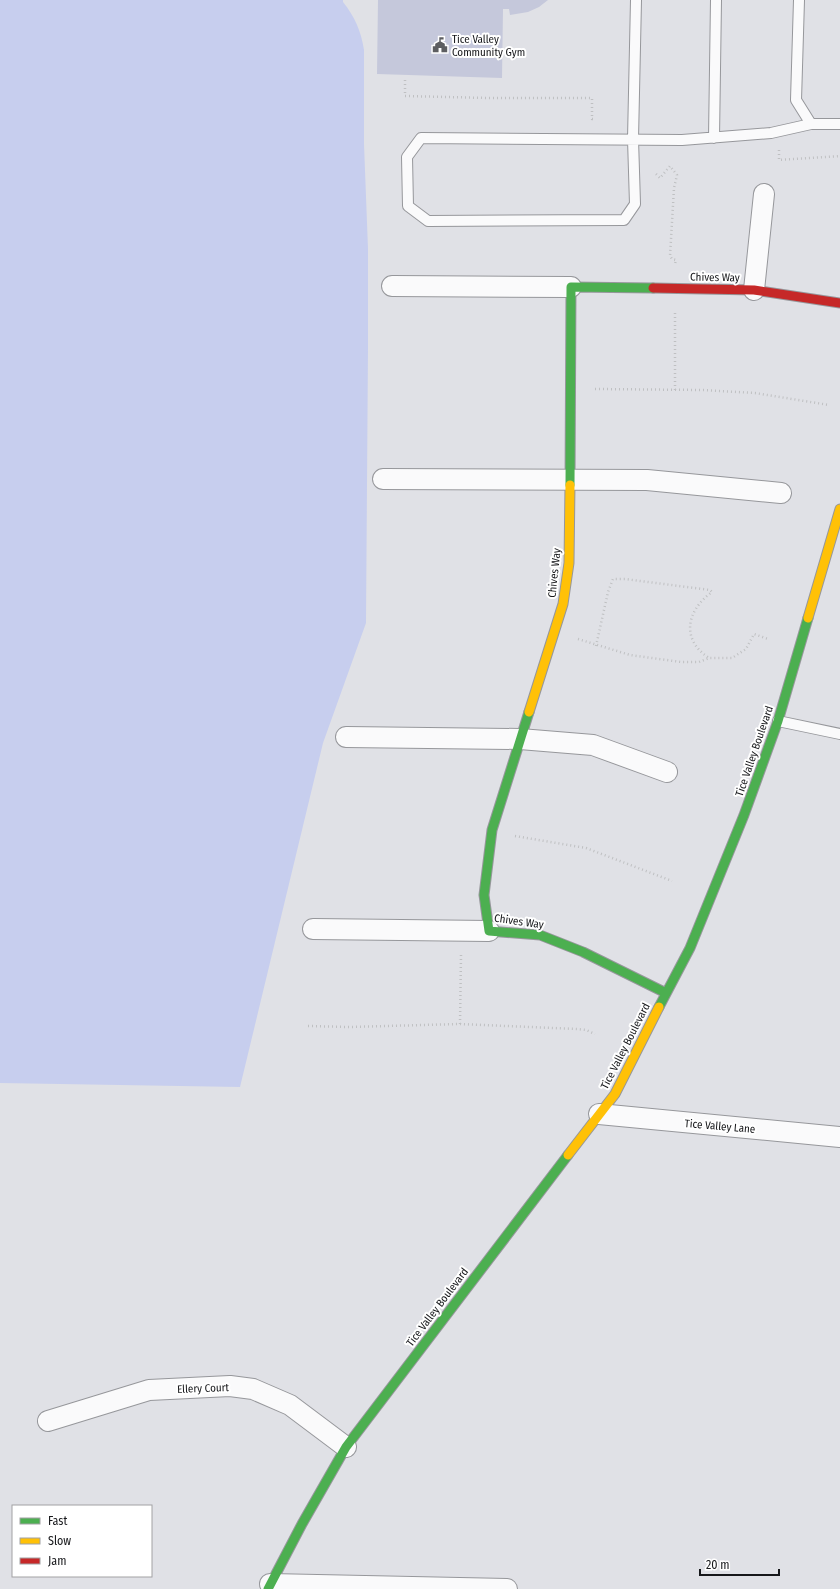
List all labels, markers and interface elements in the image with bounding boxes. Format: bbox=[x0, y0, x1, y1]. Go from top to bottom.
place label: Tice Valley Community Gym bbox=[452, 33, 525, 59]
public building icon: Tice Valley Community Gym bbox=[431, 36, 449, 54]
street label: Chives Way bbox=[690, 271, 740, 284]
street label: Chives Way bbox=[545, 548, 564, 598]
street label: Tice Valley Boulevard bbox=[733, 704, 776, 798]
street label: Chives Way bbox=[493, 912, 545, 931]
street label: Tice Valley Boulevard bbox=[598, 1001, 653, 1091]
street label: Tice Valley Lane bbox=[684, 1117, 756, 1136]
street label: Tice Valley Boulevard bbox=[404, 1266, 471, 1349]
street label: Ellery Court bbox=[177, 1381, 230, 1396]
legend bbox=[12, 1505, 152, 1577]
text: Fast bbox=[48, 1514, 67, 1528]
text: Slow bbox=[48, 1534, 71, 1548]
scale bar bbox=[700, 1551, 779, 1577]
text: Jam bbox=[48, 1554, 66, 1568]
text: 20 m bbox=[706, 1558, 730, 1572]

